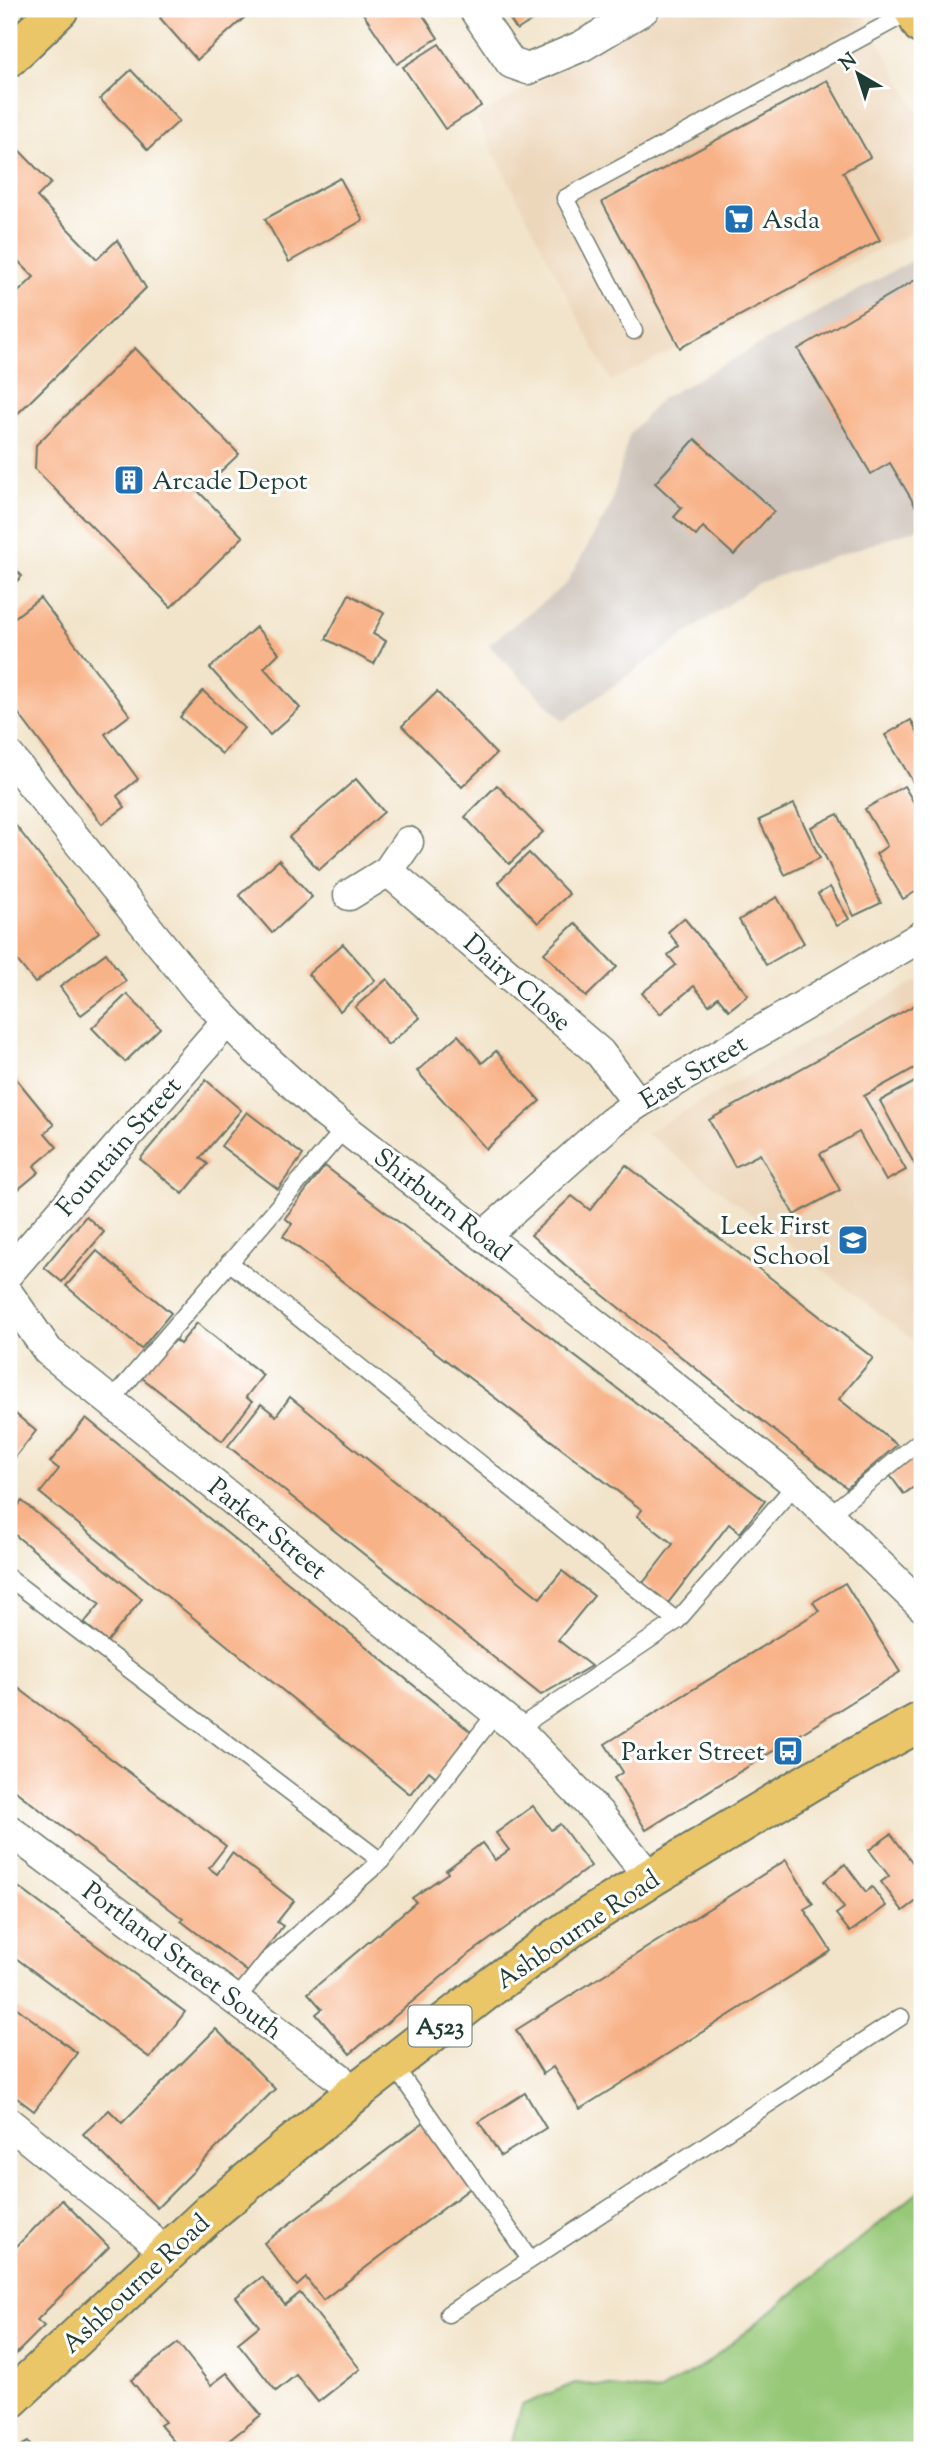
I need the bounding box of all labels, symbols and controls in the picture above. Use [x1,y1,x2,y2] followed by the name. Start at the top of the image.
[822,38,892,108] north arrow
[834,47,863,78] text: N
[722,202,756,236] supermarket icon: Asda
[762,203,820,240] place label: Asda
[112,463,146,497] building icon: Arcade Depot
[152,464,308,501] place label: Arcade Depot
[454,926,579,1041] street label: Dairy Close
[634,1026,755,1120] street label: East Street
[49,1070,191,1226] street label: Fountain Street
[365,1140,518,1272] street label: Shirburn Road
[720,1209,830,1276] place label: Leek First School
[836,1223,870,1257] school or university icon: Leek First School
[199,1470,334,1590] street label: Parker Street
[771,1734,805,1768] bus stop icon: Parker Street
[621,1735,765,1772] place label: Parker Street
[489,1862,668,2000] street label: Ashbourne Road
[74,1874,289,2050] street label: Portland Street South
[408,2006,472,2047] road number: A523
[54,2206,219,2363] street label: Ashbourne Road

